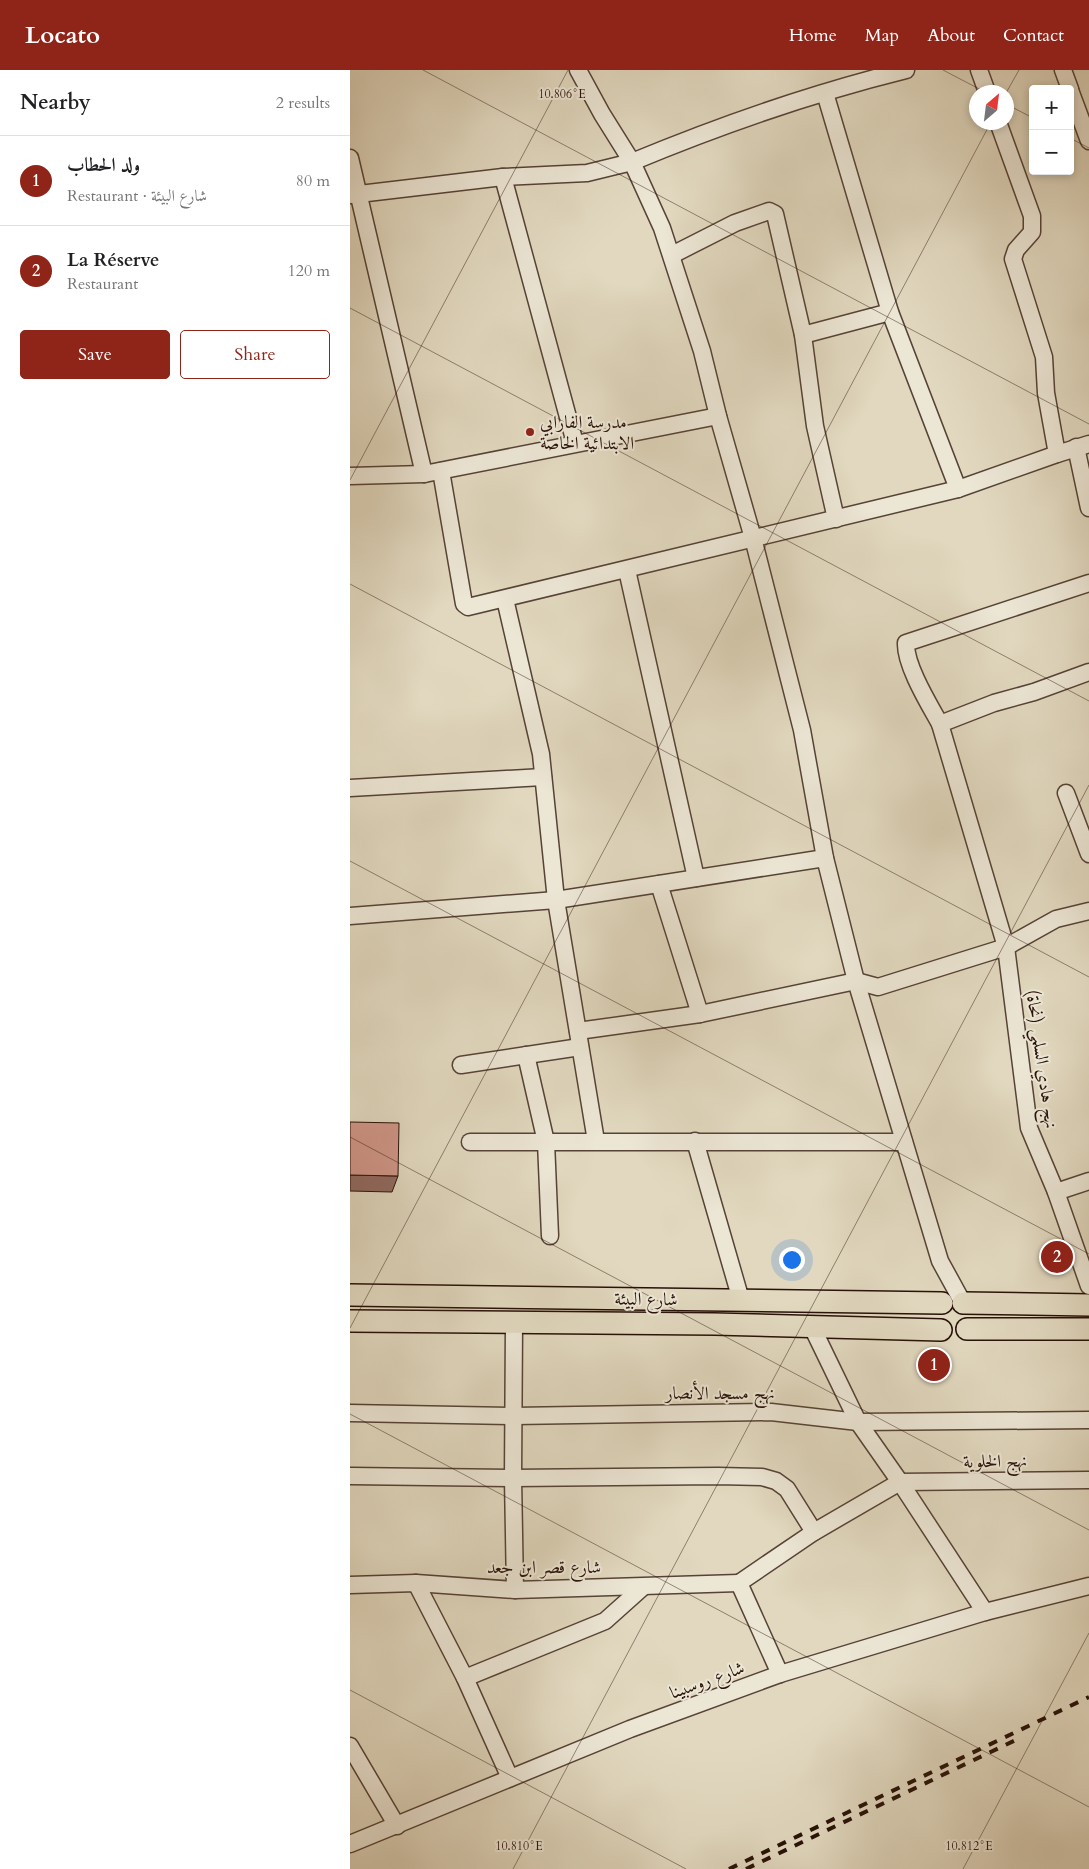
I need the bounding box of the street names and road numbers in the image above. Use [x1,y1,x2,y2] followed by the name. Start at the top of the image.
[1015,988,1064,1131] street label: نهج هادي السلمي (نحاة)
[614,1286,678,1315] street label: شارع البيئة
[663,1380,775,1409] street label: نهج مسجد الأنصار
[963,1448,1027,1478] street label: نهج الخلوية
[487,1555,601,1582] street label: شارع قصر ابن جعد
[666,1655,749,1707] street label: شارع روسبينا

